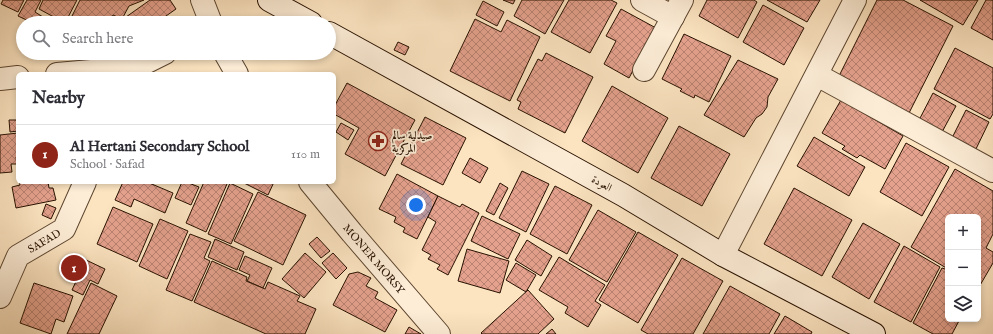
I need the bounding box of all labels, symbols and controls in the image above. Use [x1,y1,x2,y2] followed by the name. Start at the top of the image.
[16,16,336,60] search box
[30,27,52,49] icon: search
[62,29,133,48] text: Search here
[32,88,85,109] text: Nearby
[392,129,433,156] place label: صيدلية سالم المركزية
[367,130,389,152] pharmacy icon: صيدلية سالم المركزية
[70,137,249,156] text: Al Hertani Secondary School
[43,146,47,163] text: 1
[291,146,320,163] text: 110 m
[70,156,145,173] text: School · Safad
[589,173,614,195] street label: العودة
[406,195,426,215] your location
[945,214,981,322] map controls
[945,214,981,250] button: +
[339,222,408,298] street label: MONER MORSY
[25,226,64,257] street label: SAFAD
[945,250,981,286] button: −
[61,253,87,283] pin: 1
[945,286,981,322] button: layers

